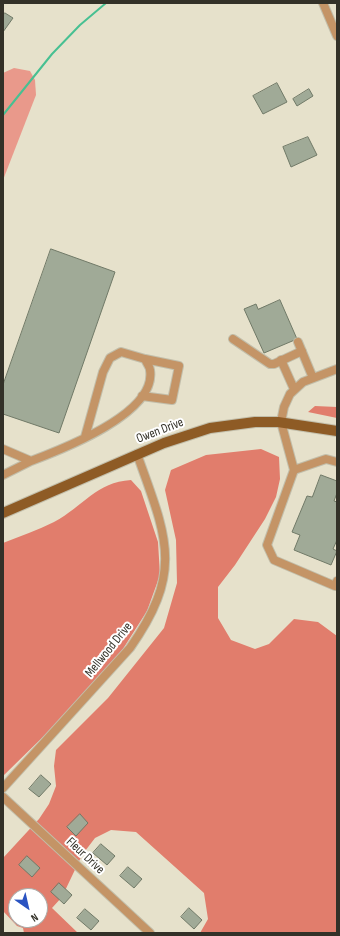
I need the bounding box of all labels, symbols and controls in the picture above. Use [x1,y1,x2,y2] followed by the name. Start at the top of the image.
[134,415,186,447] street label: Owen Drive
[82,619,136,681] street label: Mellwood Drive
[63,834,107,878] street label: Fleur Drive
[8,888,48,928] north arrow
[28,911,41,925] text: N

